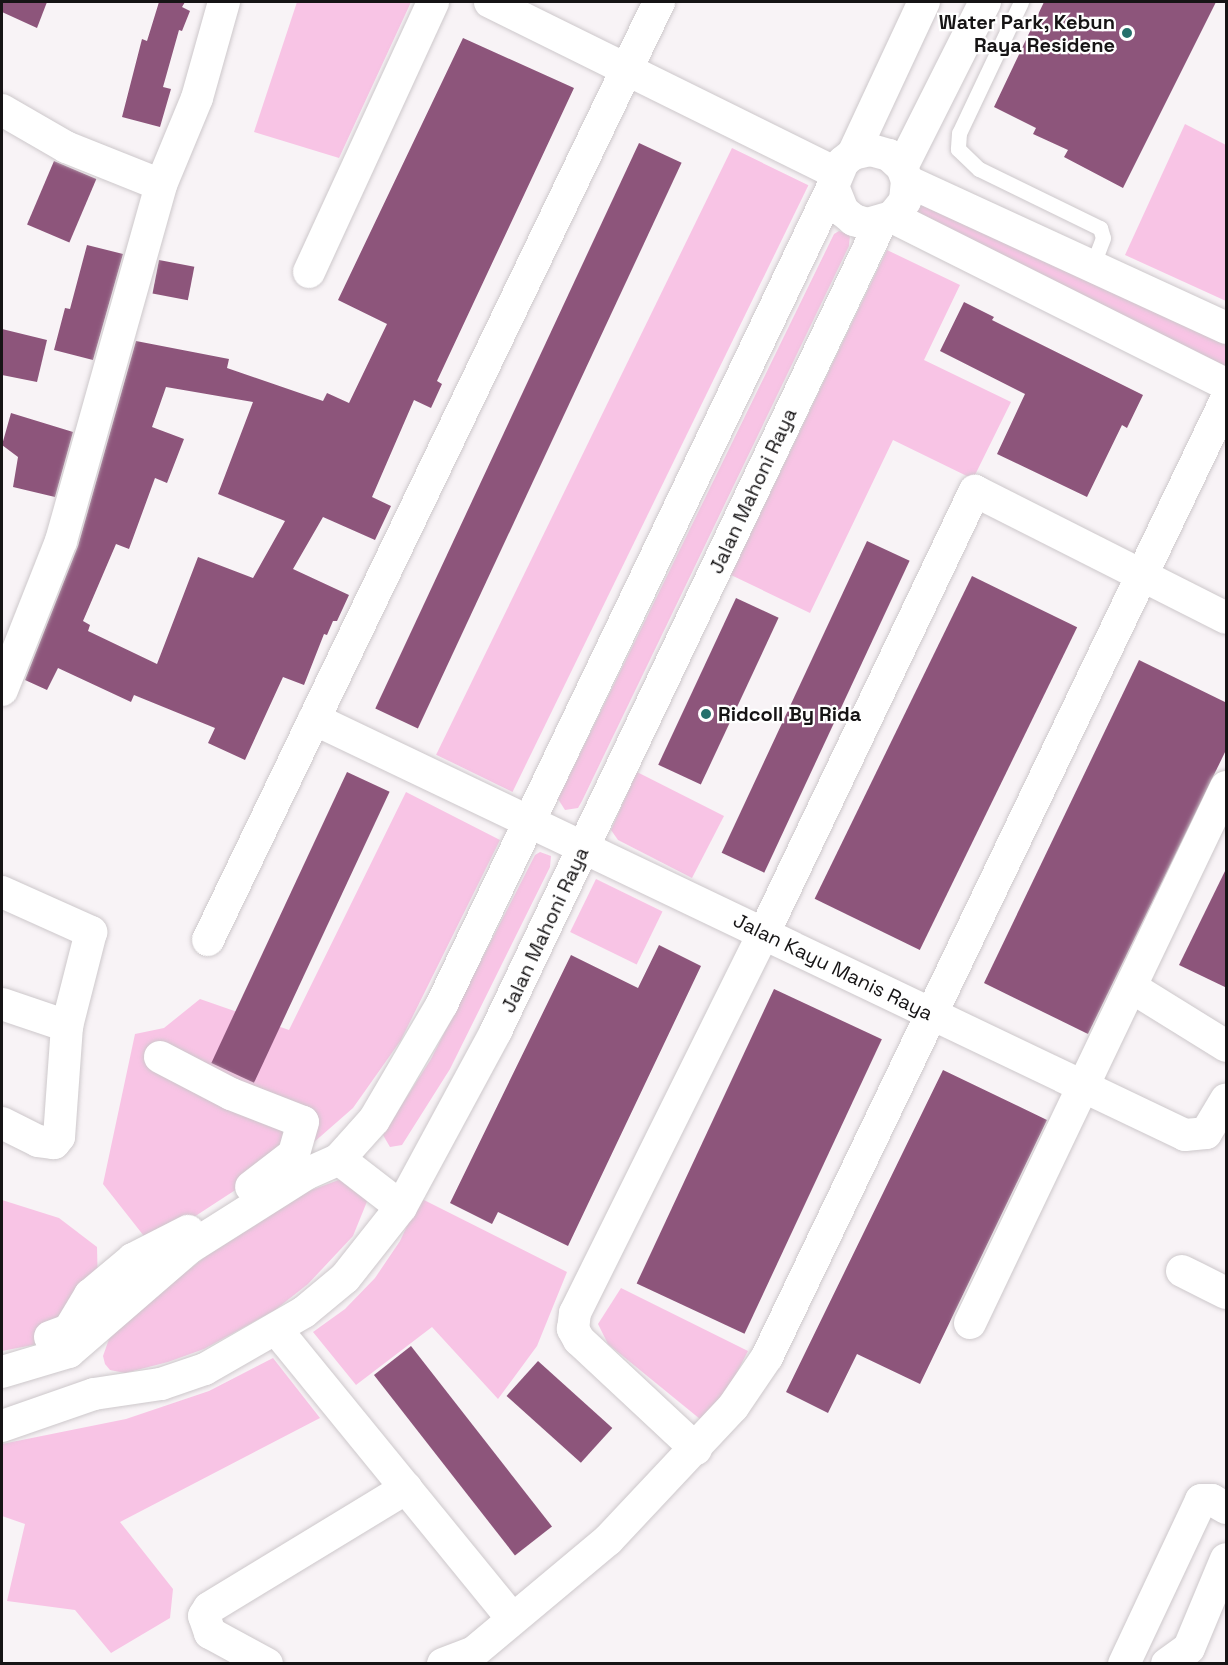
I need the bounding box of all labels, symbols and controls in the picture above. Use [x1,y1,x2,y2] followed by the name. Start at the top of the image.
[938,10,1115,57] place label: Water Park, Kebun Raya Residene
[1120,26,1134,40] marker: Water Park, Kebun Raya Residene
[704,404,802,578] street label: Jalan Mahoni Raya
[718,702,861,726] place label: Ridcoll By Rida
[699,707,713,721] marker: Ridcoll By Rida
[496,843,594,1017] street label: Jalan Mahoni Raya
[729,908,937,1026] street label: Jalan Kayu Manis Raya

